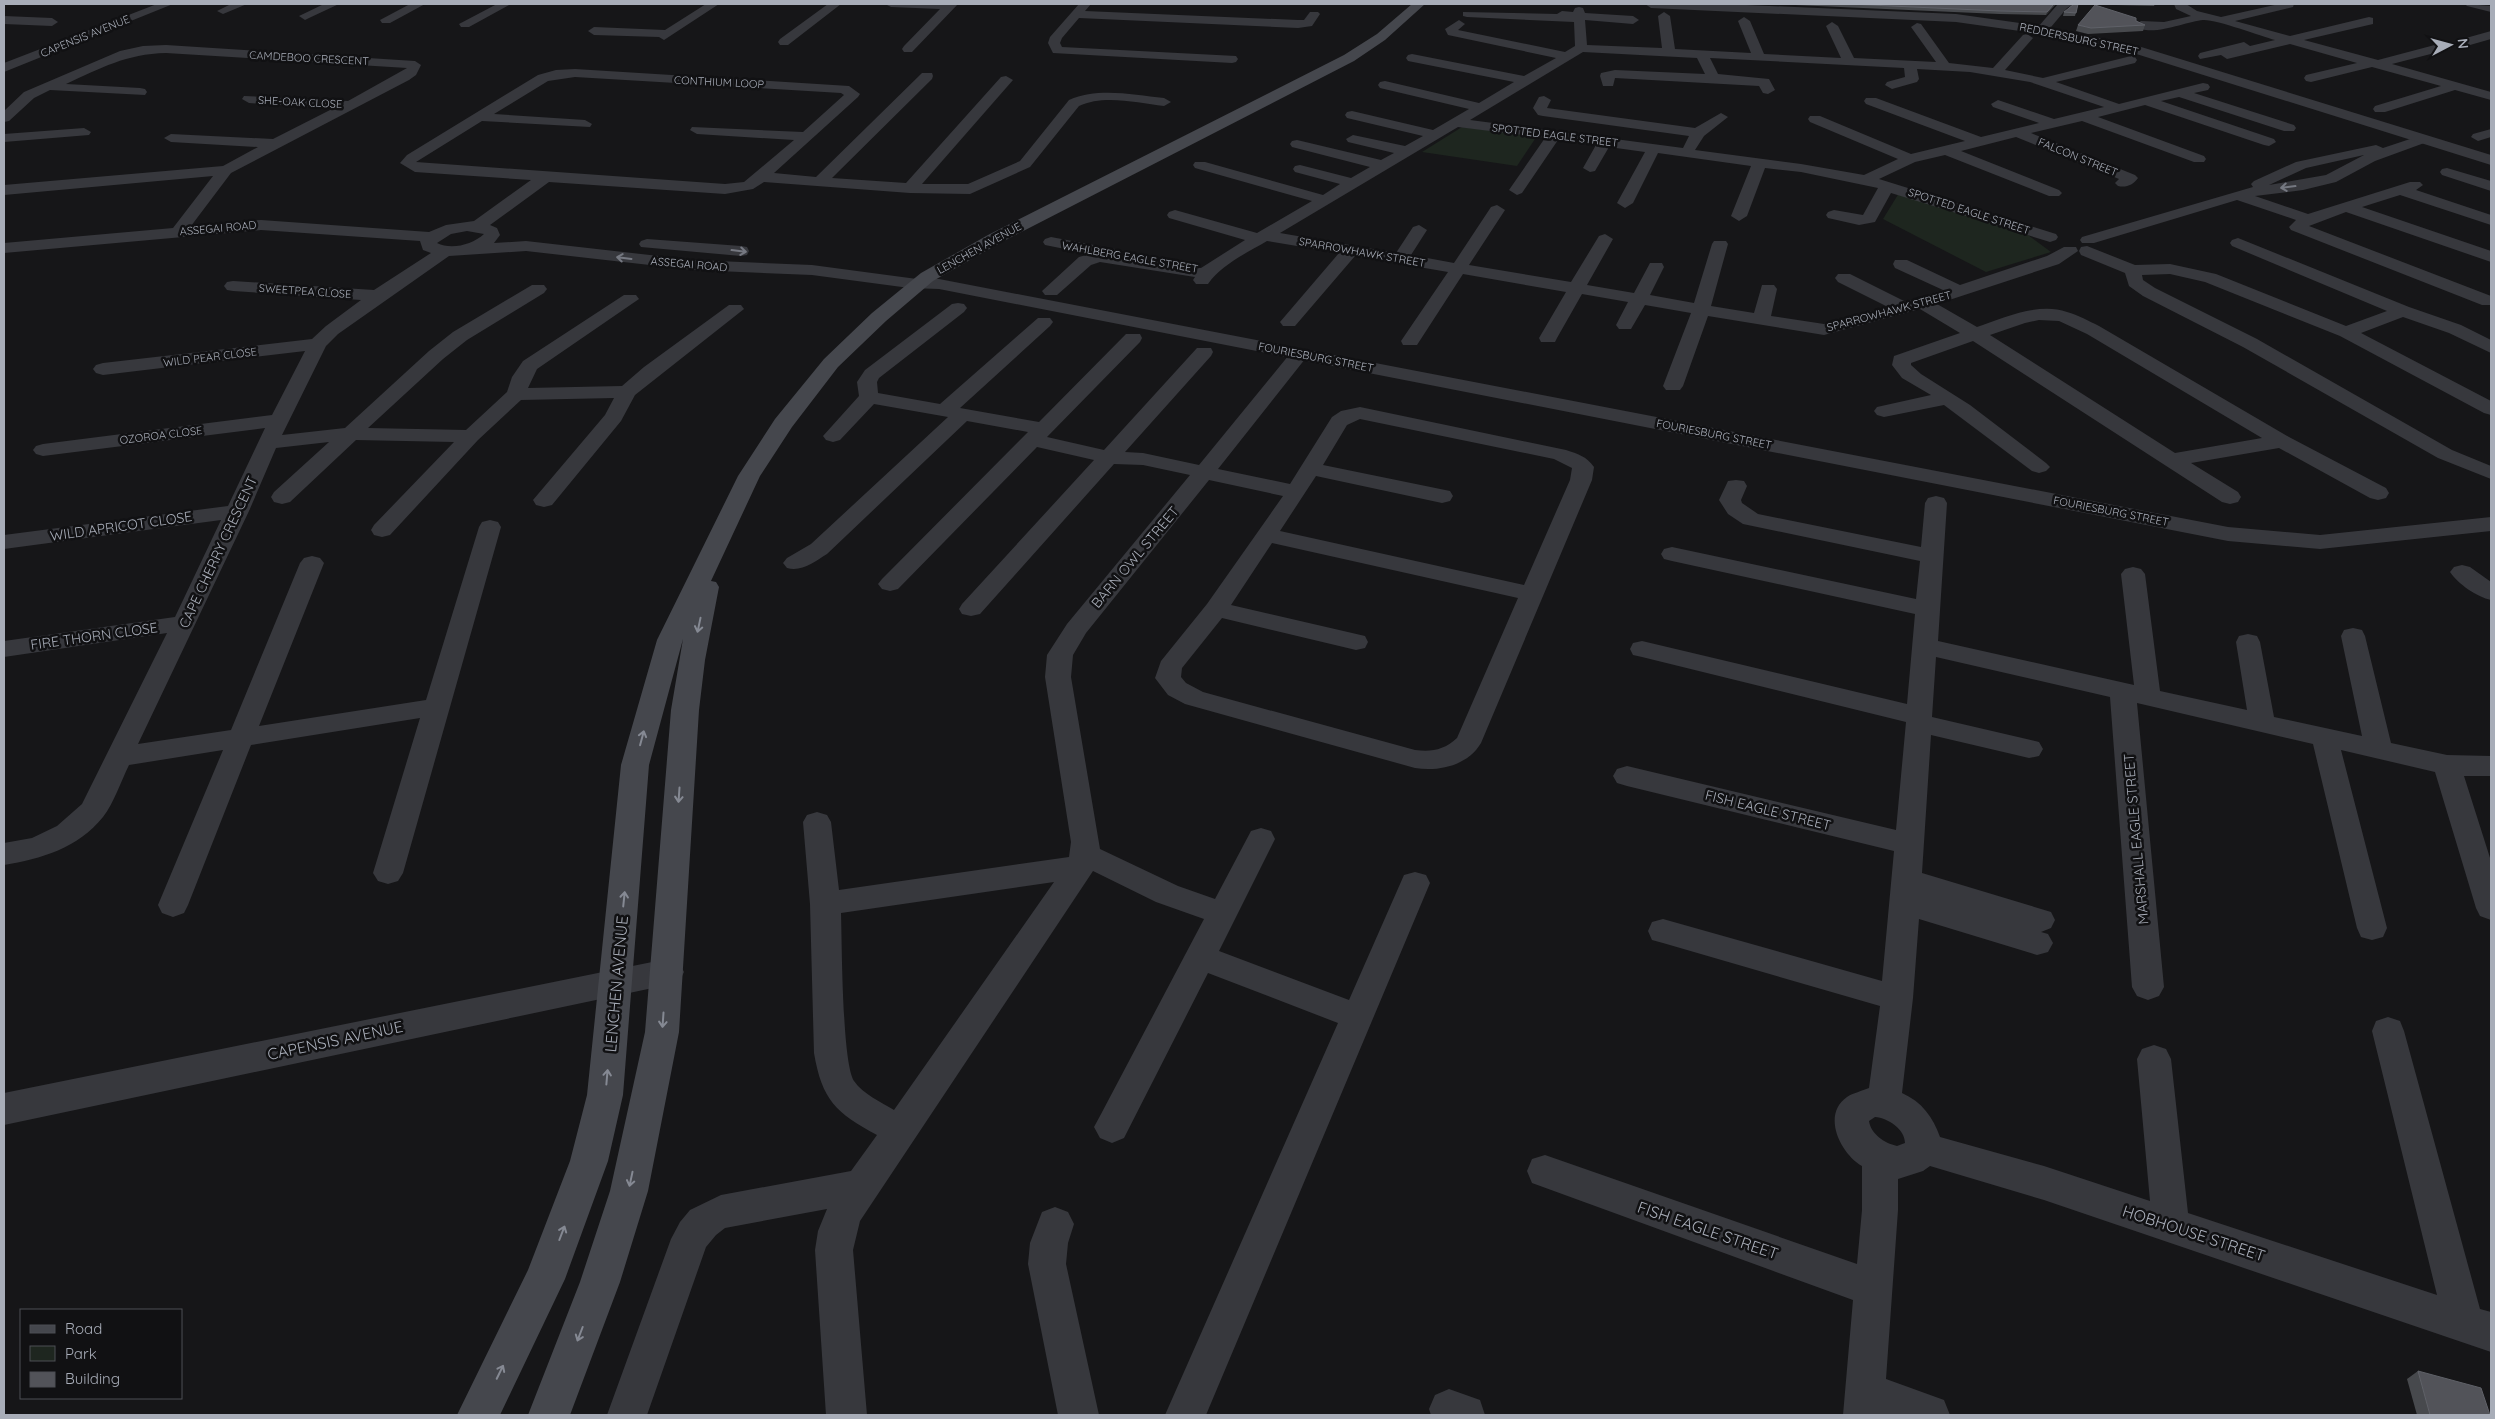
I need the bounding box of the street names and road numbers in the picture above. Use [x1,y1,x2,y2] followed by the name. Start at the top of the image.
[38,12,132,60] street label: CAPENSIS AVENUE
[2018,20,2140,59] street label: REDDERSBURG STREET
[249,48,369,68] street label: CAMDEBOO CRESCENT
[674,73,765,91] street label: CONTHIUM LOOP
[258,93,342,111] street label: SHE-OAK CLOSE
[1491,120,1619,150] street label: SPOTTED EAGLE STREET
[2036,135,2120,179] street label: FALCON STREET
[1906,185,2032,237] street label: SPOTTED EAGLE STREET
[179,218,257,238] street label: ASSEGAI ROAD
[934,219,1024,277] street label: LENCHEN AVENUE
[1298,234,1427,270] street label: SPARROWHAWK STREET
[1061,238,1200,276] street label: WAHLBERG EAGLE STREET
[650,254,728,274] street label: ASSEGAI ROAD
[258,281,352,301] street label: SWEETPEA CLOSE
[1825,288,1953,334] street label: SPARROWHAWK STREET
[1257,339,1375,375] street label: FOURIESBURG STREET
[162,344,258,370] street label: WILD PEAR CLOSE
[1655,416,1773,452] street label: FOURIESBURG STREET
[119,423,203,447] street label: OZOROA CLOSE
[175,473,261,631] street label: CAPE CHERRY CRESCENT
[2052,493,2170,529] street label: FOURIESBURG STREET
[1087,503,1183,611] street label: BARN OWL STREET
[49,507,193,545] street label: WILD APRICOT CLOSE
[29,618,159,654] street label: FIRE THORN CLOSE
[2120,753,2152,925] street label: MARSHALL EAGLE STREET
[1703,786,1833,834] street label: FISH EAGLE STREET
[600,915,632,1053] street label: LENCHEN AVENUE
[265,1016,405,1064] street label: CAPENSIS AVENUE
[1635,1197,1781,1264] street label: FISH EAGLE STREET
[2120,1200,2268,1266] street label: HOBHOUSE STREET

